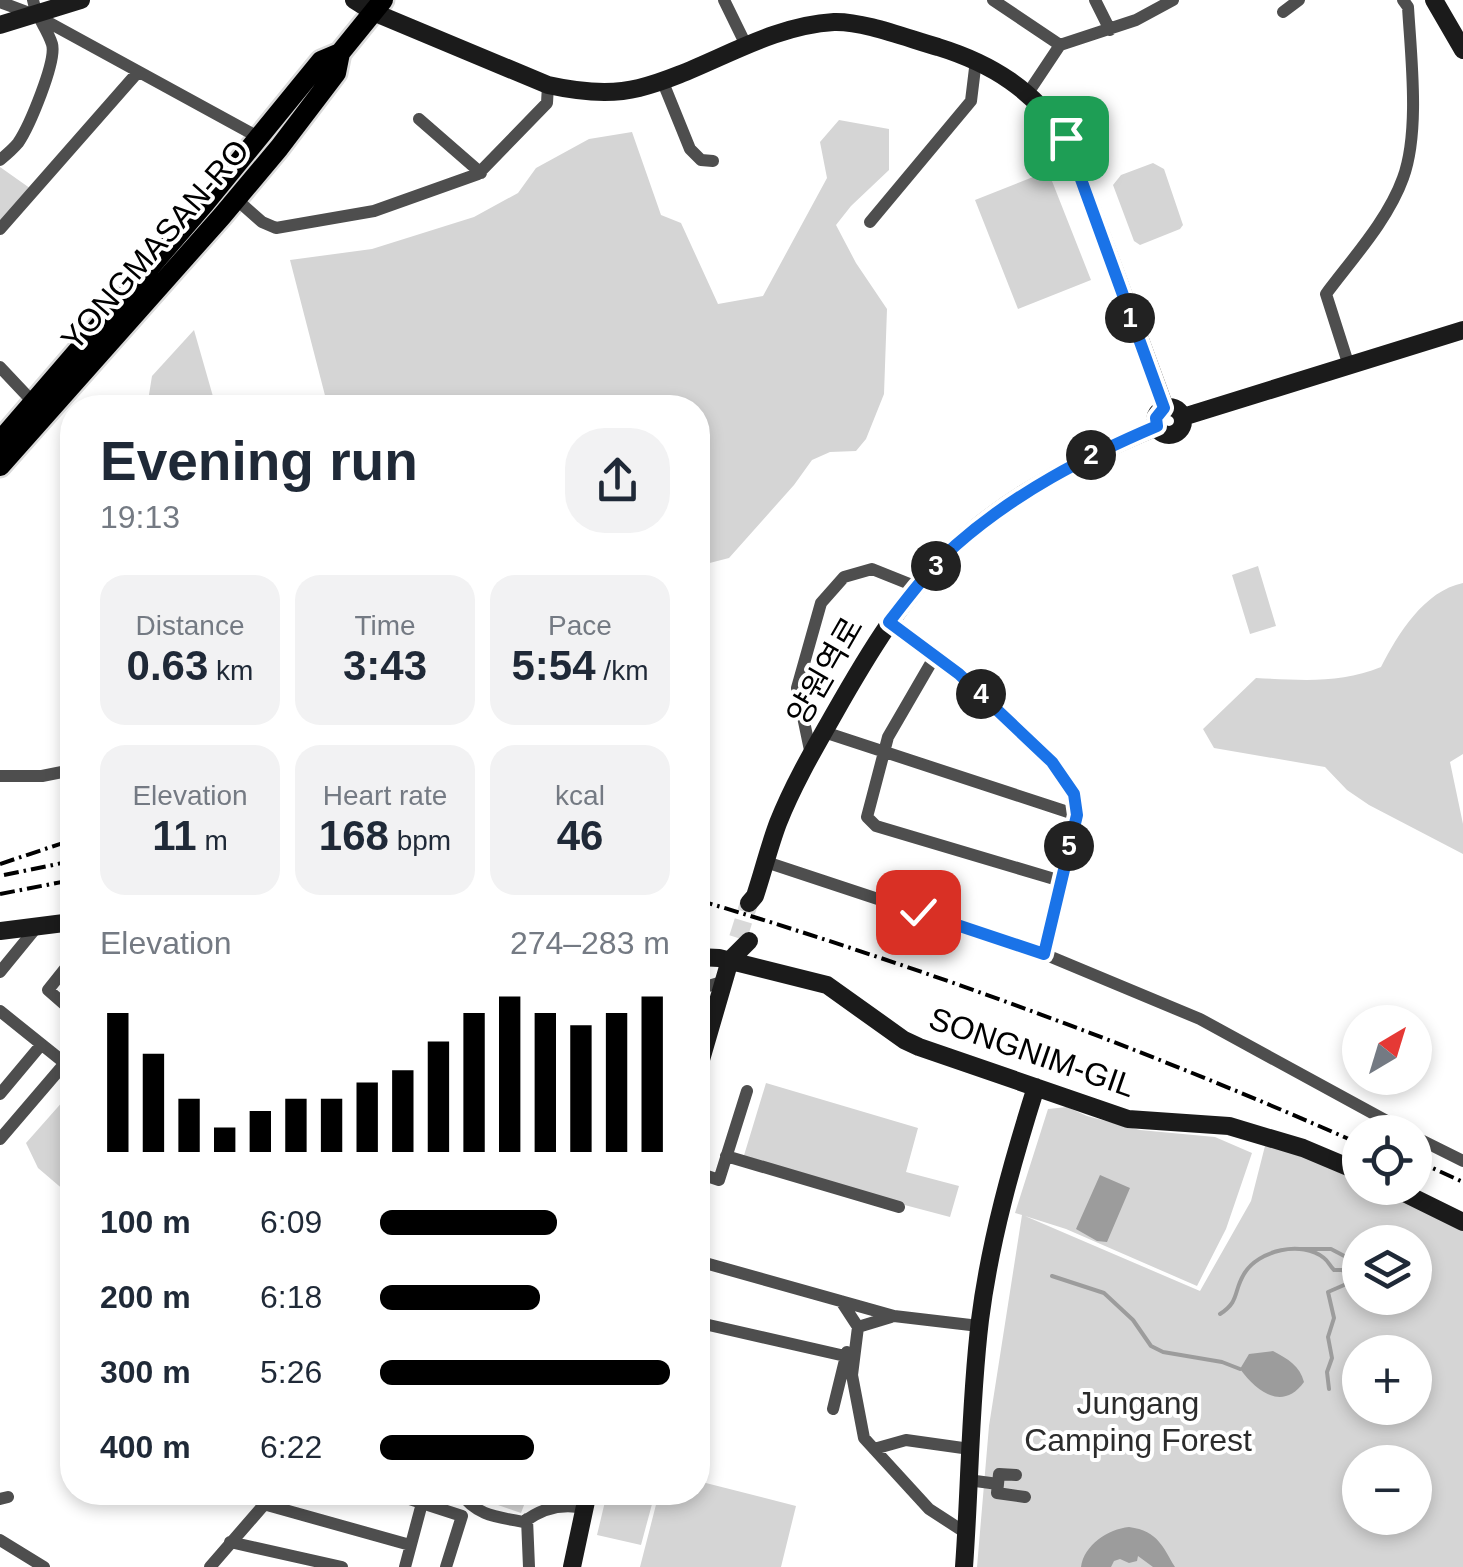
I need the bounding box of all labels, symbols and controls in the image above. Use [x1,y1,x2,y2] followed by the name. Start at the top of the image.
[1024,96,1109,181] pin
[1039,111,1094,166] icon: arrive
[54,133,256,357] street label: YONGMASAN-RO
[1105,293,1155,343] pin: 1
[1122,302,1138,333] text: 1
[565,428,670,533] button: share
[100,430,418,492] text: Evening run
[1066,430,1116,480] pin: 2
[1083,439,1099,470] text: 2
[100,499,180,535] text: 19:13
[911,541,961,591] pin: 3
[928,550,944,581] text: 3
[136,610,244,641] text: Distance
[354,610,416,641] text: Time
[548,610,612,641] text: Pace
[780,611,870,731] street label: 양원역로
[127,642,208,689] text: 0.63
[343,642,427,689] text: 3:43
[512,642,596,689] text: 5:54
[208,655,253,686] text: km
[596,655,648,686] text: /km
[956,669,1006,719] pin: 4
[973,678,989,709] text: 4
[132,780,248,811] text: Elevation
[323,780,447,811] text: Heart rate
[555,780,605,811] text: kcal
[152,812,197,859] text: 11
[319,812,389,859] text: 168
[557,812,603,859] text: 46
[1044,821,1094,871] pin: 5
[197,825,228,856] text: m
[389,825,451,856] text: bpm
[1061,830,1077,861] text: 5
[876,870,961,955] pin
[891,885,946,940] icon: check
[100,925,232,961] text: Elevation
[510,925,670,961] text: 274–283 m
[924,1000,1140,1104] street label: SONGNIM-GIL
[1342,1005,1432,1095] north arrow
[1342,1005,1432,1535] map controls
[1342,1115,1432,1205] button: locate
[100,1204,191,1240] text: 100 m
[260,1204,322,1240] text: 6:09
[1342,1225,1432,1315] button: layers
[100,1279,191,1315] text: 200 m
[260,1279,322,1315] text: 6:18
[1342,1335,1432,1425] button: +
[100,1354,191,1390] text: 300 m
[260,1354,322,1390] text: 5:26
[1024,1385,1252,1458] park label: Jungang Camping Forest
[100,1429,191,1465] text: 400 m
[260,1429,322,1465] text: 6:22
[1342,1445,1432,1535] button: −

